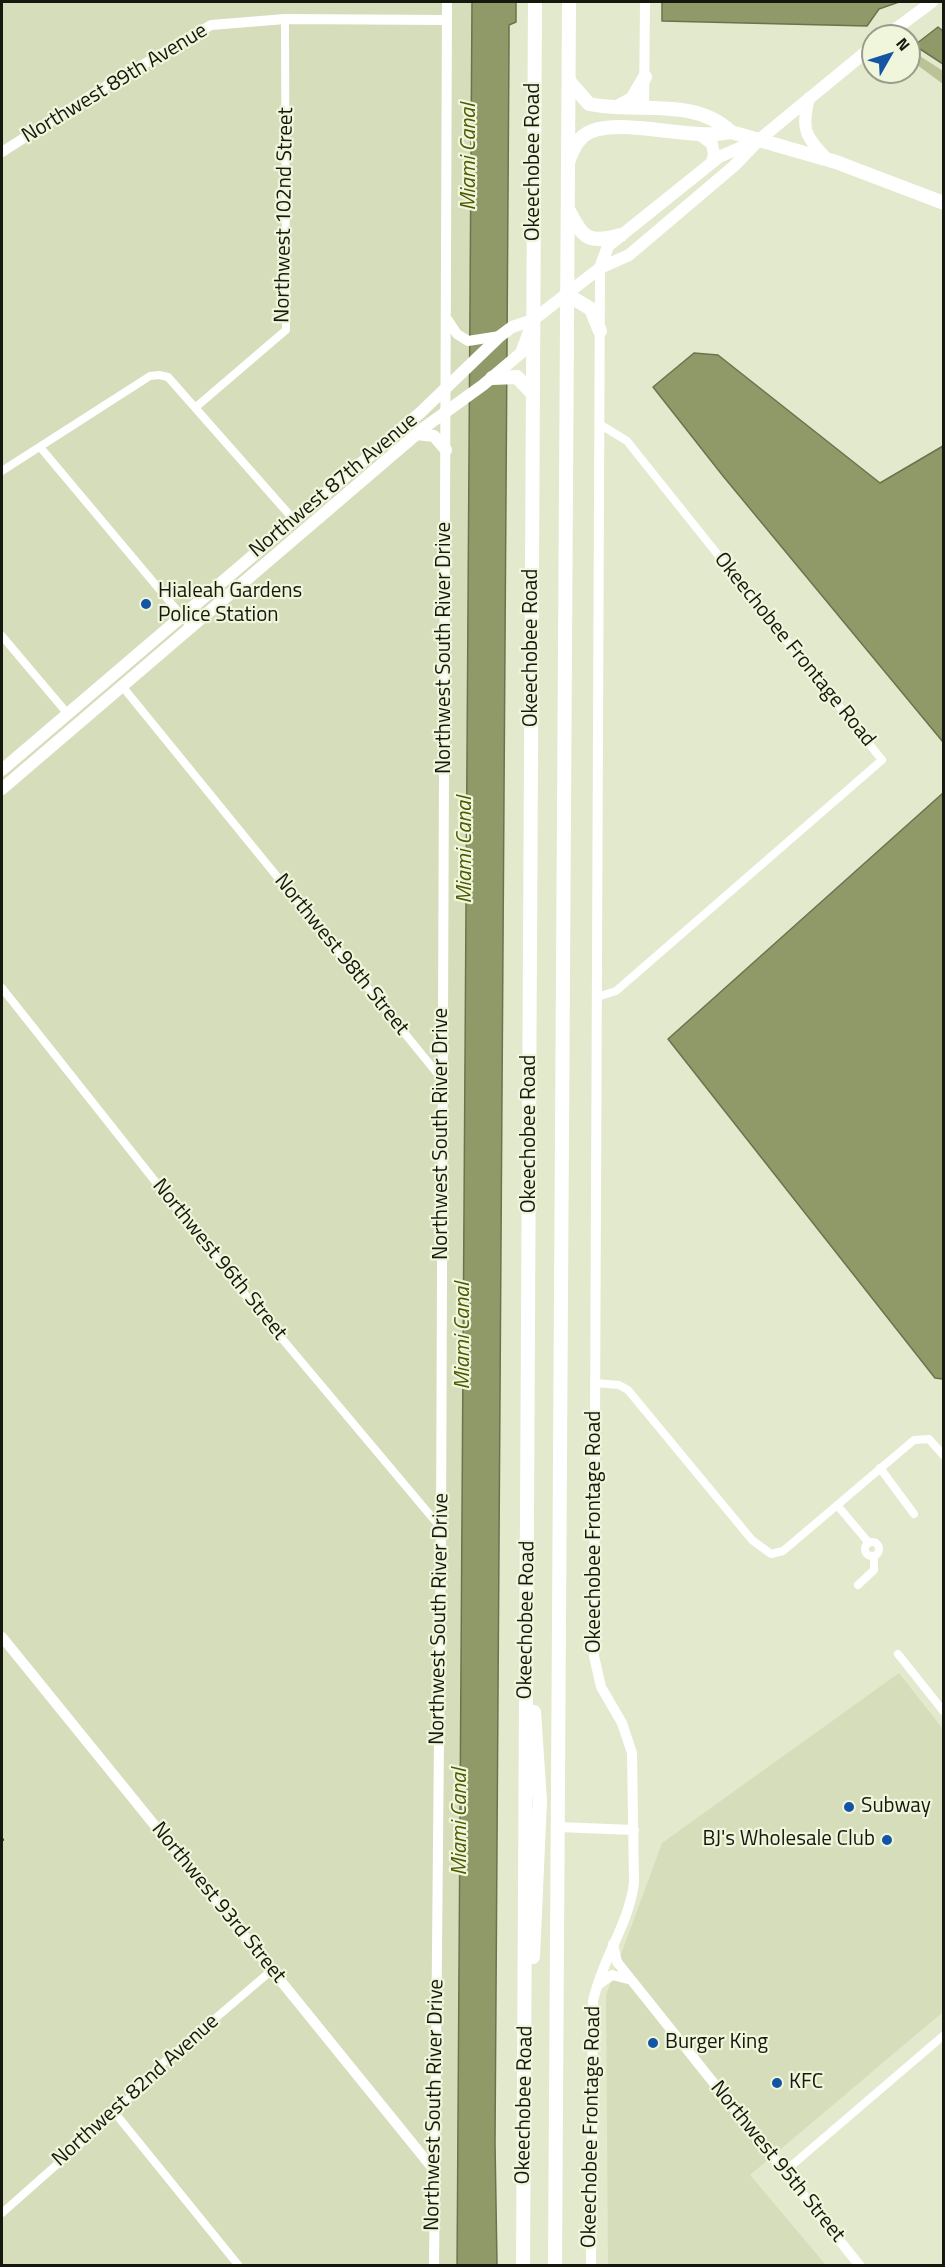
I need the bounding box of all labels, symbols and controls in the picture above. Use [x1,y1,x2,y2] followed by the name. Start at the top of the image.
[18,19,212,149] street label: Northwest 89th Avenue
[861,24,921,84] north arrow
[891,32,916,56] text: N
[521,83,547,241] street label: Okeechobee Road
[457,103,483,211] water label: Miami Canal
[271,107,299,323] street label: Northwest 102nd Street
[245,408,423,564] street label: Northwest 87th Avenue
[432,522,458,774] street label: Northwest South River Drive
[708,548,880,752] street label: Okeechobee Frontage Road
[519,569,545,727] street label: Okeechobee Road
[158,579,302,629] place label: Hialeah Gardens Police Station
[139,597,153,611] marker: Hialeah Gardens Police Station
[453,796,479,904] water label: Miami Canal
[268,869,414,1041] street label: Northwest 98th Street
[429,1008,455,1260] street label: Northwest South River Drive
[517,1055,543,1213] street label: Okeechobee Road
[146,1174,292,1346] street label: Northwest 96th Street
[451,1282,477,1390] water label: Miami Canal
[582,1411,608,1653] street label: Okeechobee Frontage Road
[425,1493,455,1745] street label: Northwest South River Drive
[513,1540,541,1700] street label: Okeechobee Road
[448,1768,474,1876] water label: Miami Canal
[861,1794,931,1820] place label: Subway
[842,1800,856,1814] marker: Subway
[145,1818,291,1988] street label: Northwest 93rd Street
[702,1827,875,1853] place label: BJ's Wholesale Club
[880,1833,894,1847] marker: BJ's Wholesale Club
[420,1979,450,2231] street label: Northwest South River Drive
[577,2006,607,2248] street label: Okeechobee Frontage Road
[48,2010,224,2172] street label: Northwest 82nd Avenue
[511,2025,539,2185] street label: Okeechobee Road
[665,2030,768,2056] place label: Burger King
[646,2036,660,2050] marker: Burger King
[789,2070,823,2096] place label: KFC
[704,2076,850,2248] street label: Northwest 95th Street
[770,2076,784,2090] marker: KFC

